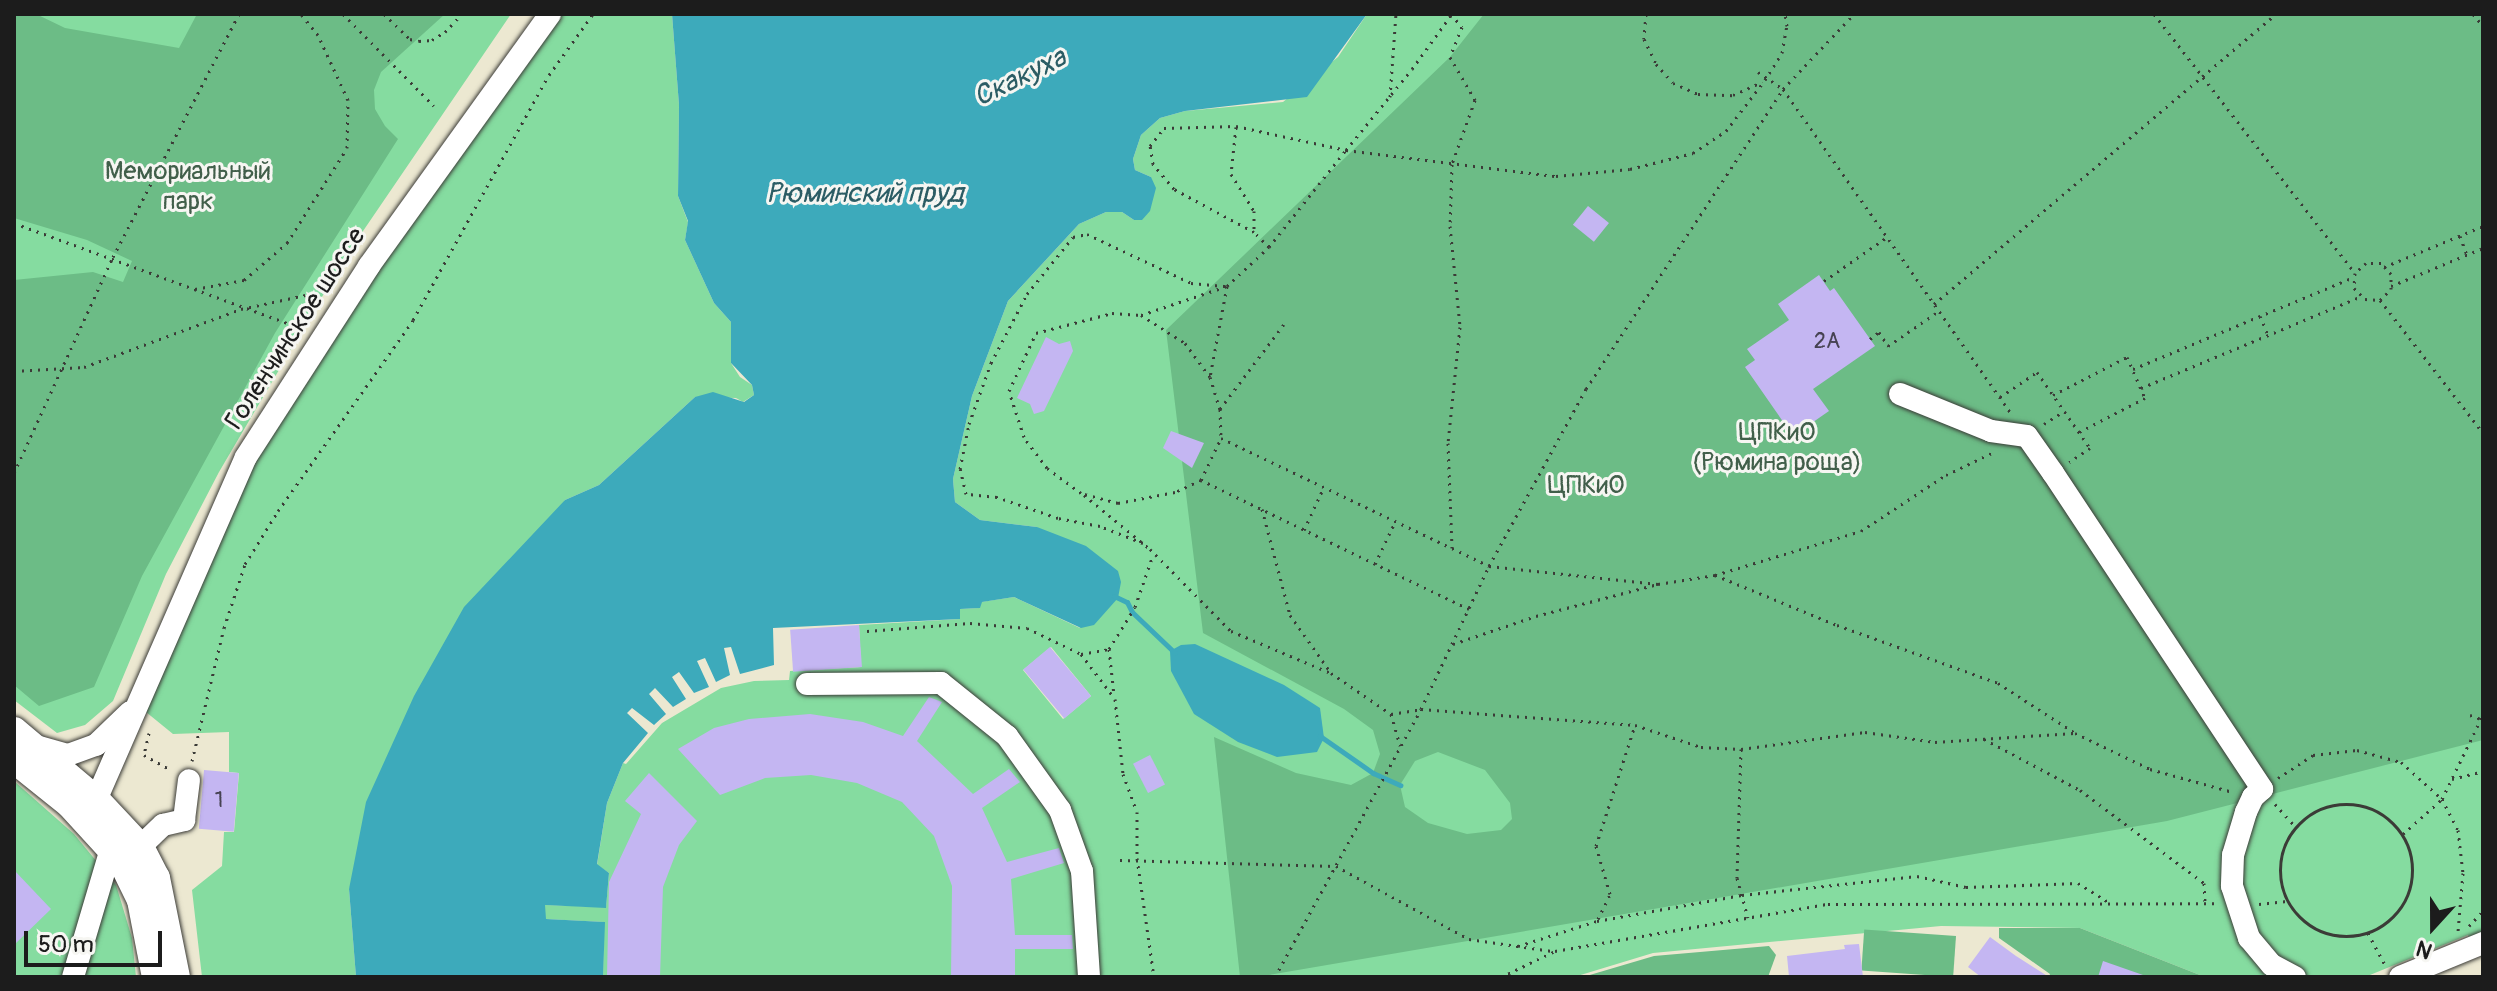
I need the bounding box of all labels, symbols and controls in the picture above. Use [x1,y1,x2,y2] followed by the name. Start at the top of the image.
[969,41,1071,115] water label: Скакуха
[105,156,271,218] park label: Мемориальный парк
[766,177,964,211] water label: Рюминский пруд
[219,222,373,436] street label: Голенчинское шоссе
[1814,329,1840,355] house number: 2А
[1692,417,1862,478] park label: ЦПКиО (Рюмина роща)
[1547,470,1625,502] park label: ЦПКиО
[215,788,223,814] house number: 1
[2393,887,2473,967] north arrow
[28,915,166,965] scale bar
[38,930,94,959] text: 50 m
[2412,934,2436,965] text: N

